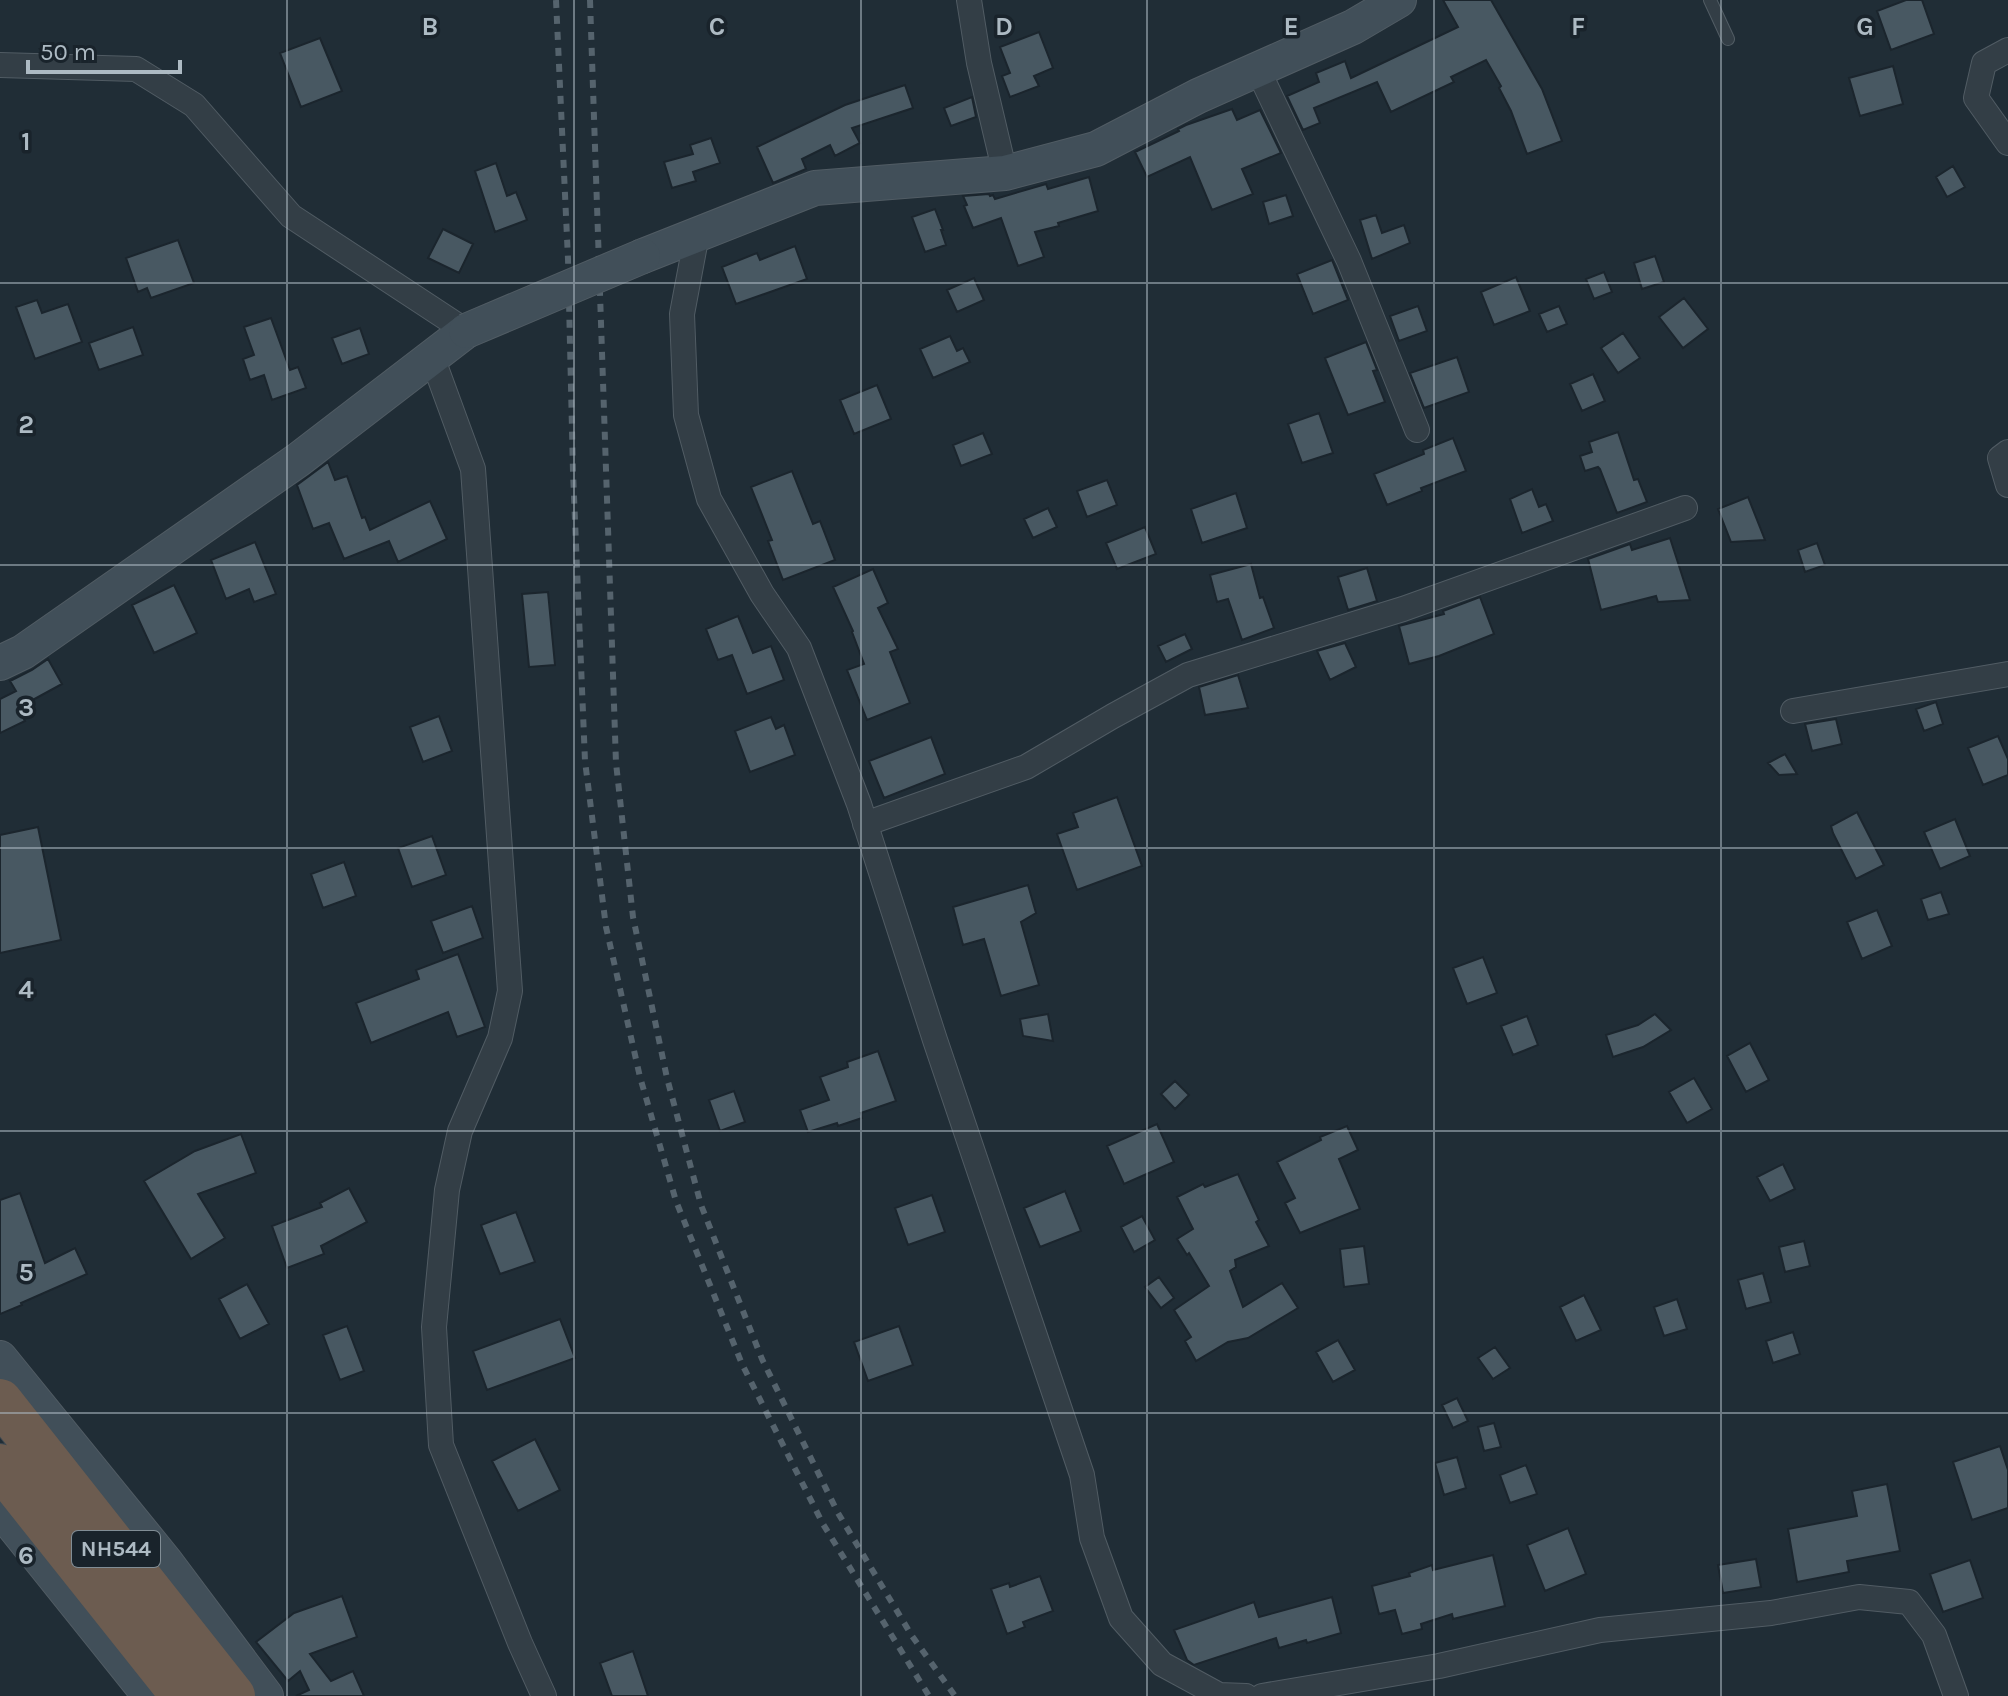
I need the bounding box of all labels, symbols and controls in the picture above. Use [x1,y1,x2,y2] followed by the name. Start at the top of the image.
[422,11,438,42] text: B
[709,11,725,42] text: C
[995,11,1013,42] text: D
[1283,11,1299,42] text: E
[1571,11,1585,42] text: F
[1856,11,1874,42] text: G
[28,24,180,74] scale bar
[40,38,96,66] text: 50 m
[21,126,31,157] text: 1
[18,409,34,440] text: 2
[18,692,34,723] text: 3
[18,974,34,1005] text: 4
[18,1257,34,1288] text: 5
[72,1531,160,1567] road number: NH544
[18,1540,34,1571] text: 6

